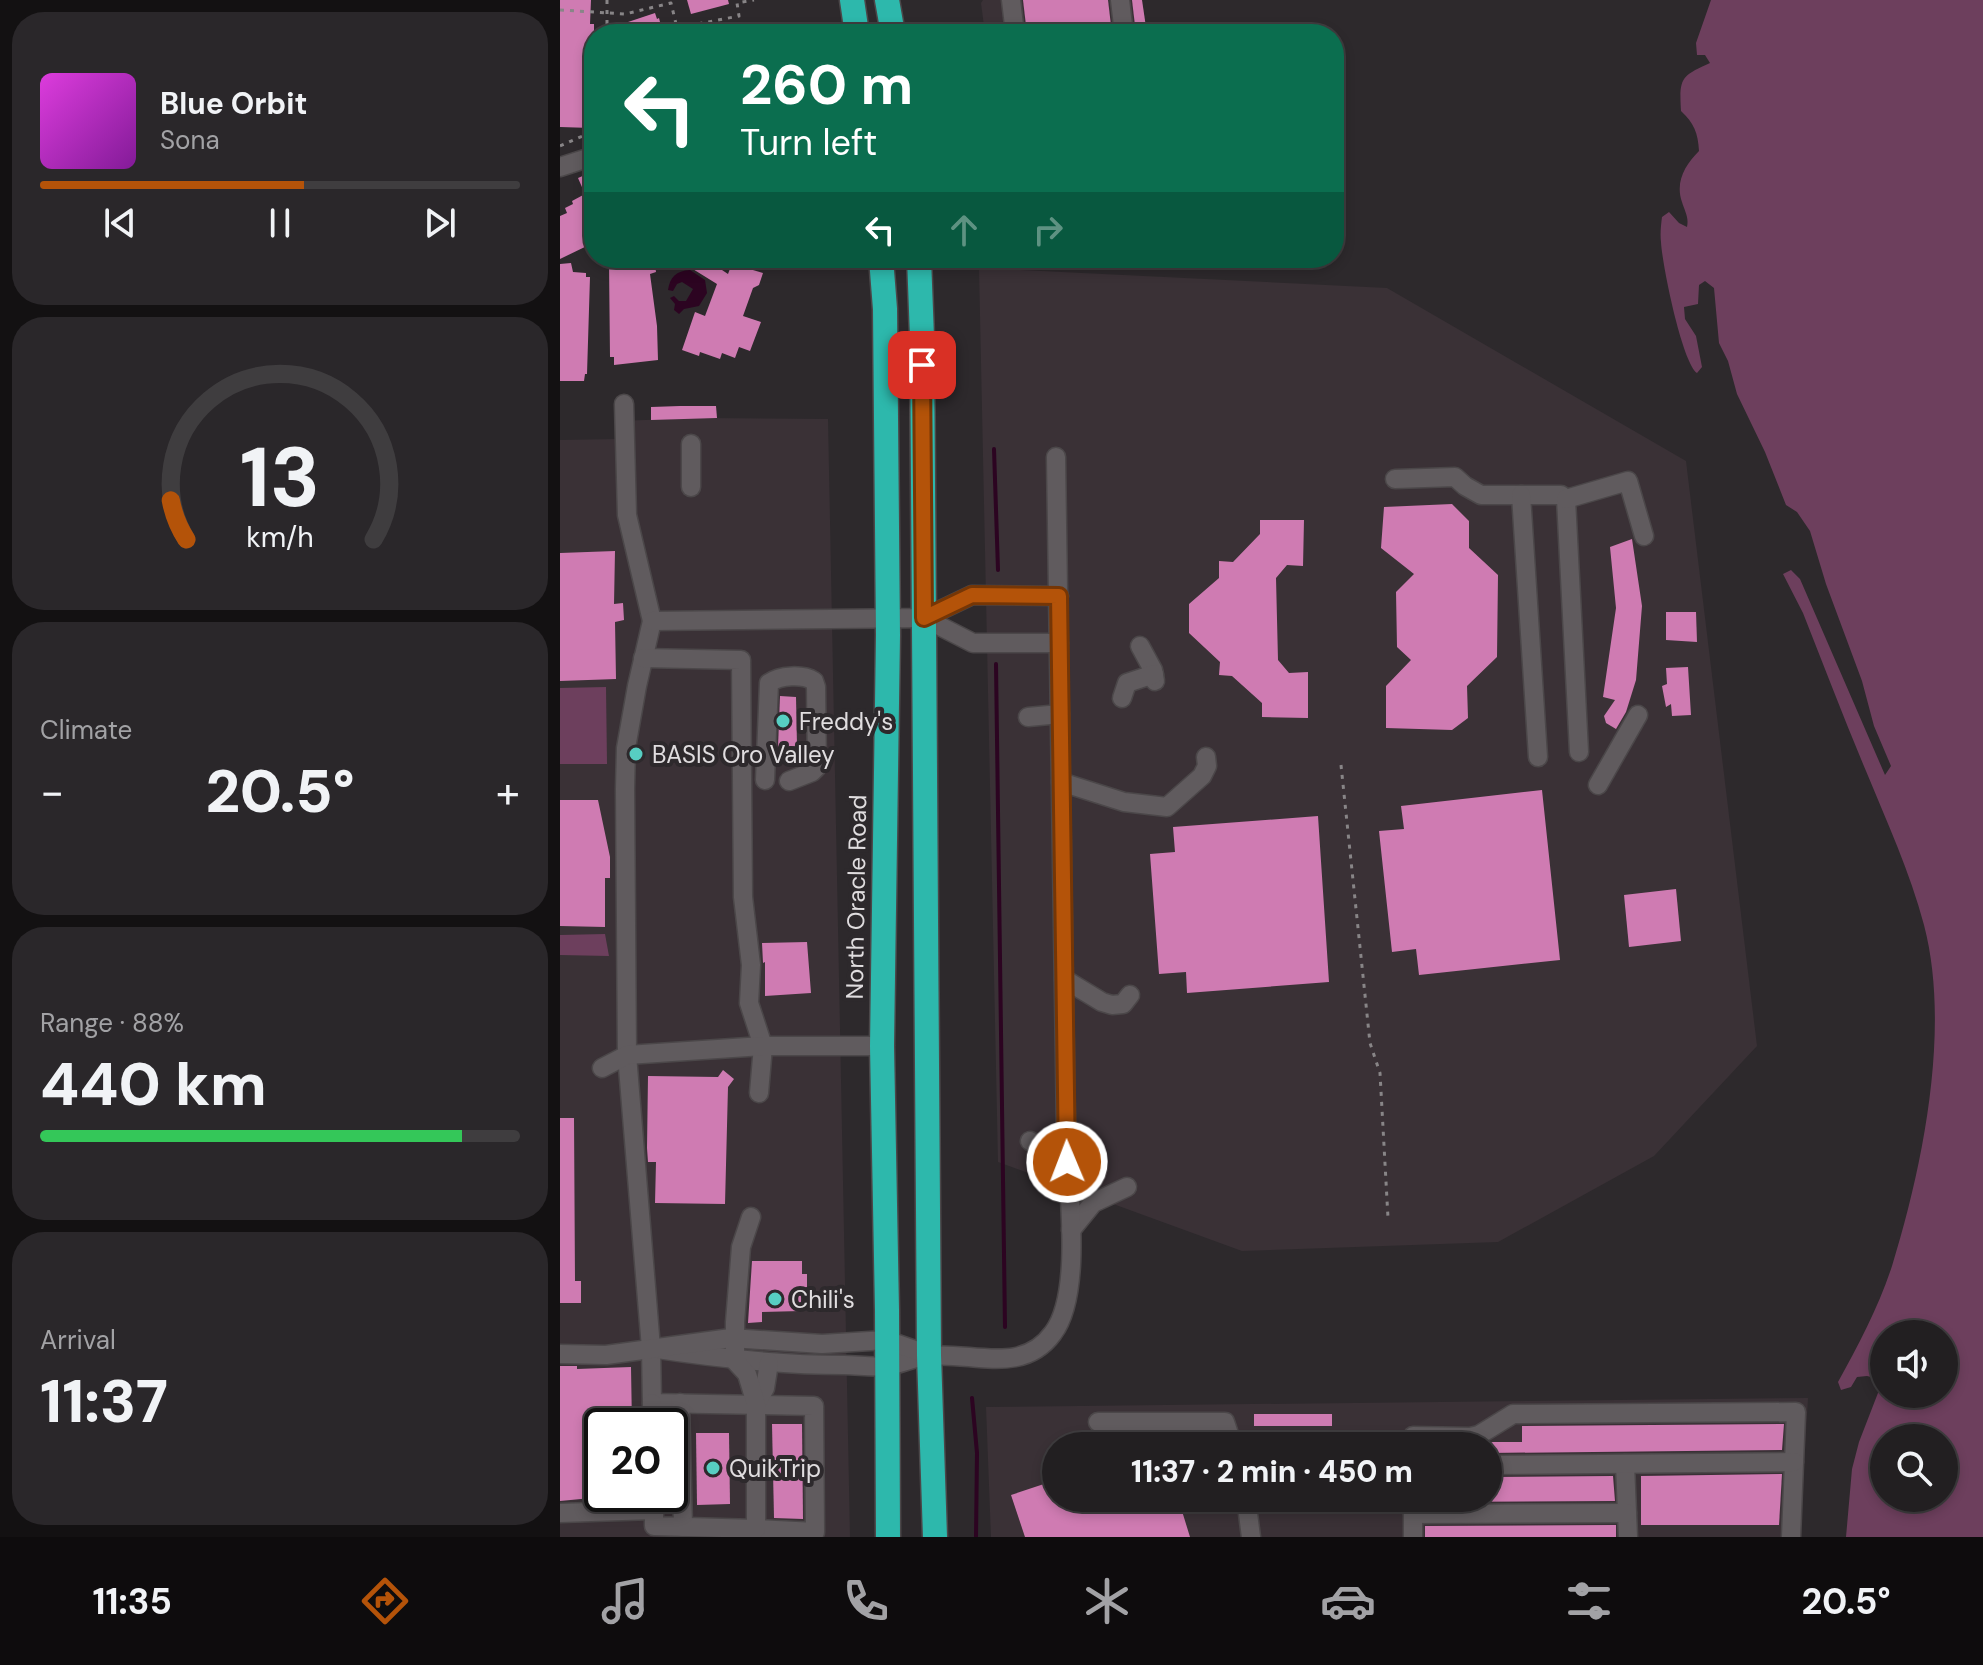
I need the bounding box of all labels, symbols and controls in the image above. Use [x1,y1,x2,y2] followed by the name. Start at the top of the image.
[740,48,913,121] text: 260 m
[608,56,712,160] icon: left
[160,84,307,123] text: Blue Orbit
[740,119,877,166] text: Turn left
[160,123,220,157] text: Sona
[98,201,142,245] icon: previous
[258,201,302,245] icon: pause
[418,201,462,245] icon: next
[858,208,902,252] icon: left
[942,208,986,252] icon: ahead
[1026,208,1070,252] icon: right
[888,331,956,399] pin
[900,343,944,387] icon: arrive
[240,422,320,531] text: 13
[246,519,314,556] text: km/h
[799,706,893,737] place label: Freddy's
[774,712,792,730] marker: Freddy's
[40,713,132,747] text: Climate
[652,739,835,770] place label: BASIS Oro Valley
[627,745,645,763] marker: BASIS Oro Valley
[205,752,355,831] text: 20.5°
[40,763,64,821] text: −
[496,763,520,821] text: +
[839,794,873,1000] street label: North Oracle Road
[40,1006,184,1040] text: Range · 88%
[40,1045,267,1124] text: 440 km
[1025,1120,1109,1204] position arrow
[791,1284,855,1315] place label: Chili's
[766,1290,784,1308] marker: Chili's
[1870,1320,1958,1512] map controls
[1870,1320,1958,1408] button: sound
[40,1323,116,1357] text: Arrival
[40,1362,168,1441] text: 11:37
[584,1408,688,1512] speed limit sign: 20
[1870,1424,1958,1512] button: search
[1131,1452,1413,1491] text: 11:37 · 2 min · 450 m
[729,1453,821,1484] place label: QuikTrip
[704,1459,722,1477] marker: QuikTrip
[357,1573,413,1629] icon: directions
[597,1573,653,1629] icon: music
[838,1573,894,1629] icon: phone
[1079,1573,1135,1629] icon: climate
[1320,1573,1376,1629] icon: car
[1561,1573,1617,1629] icon: filters
[92,1578,172,1625] text: 11:35
[1801,1578,1890,1625] text: 20.5°

